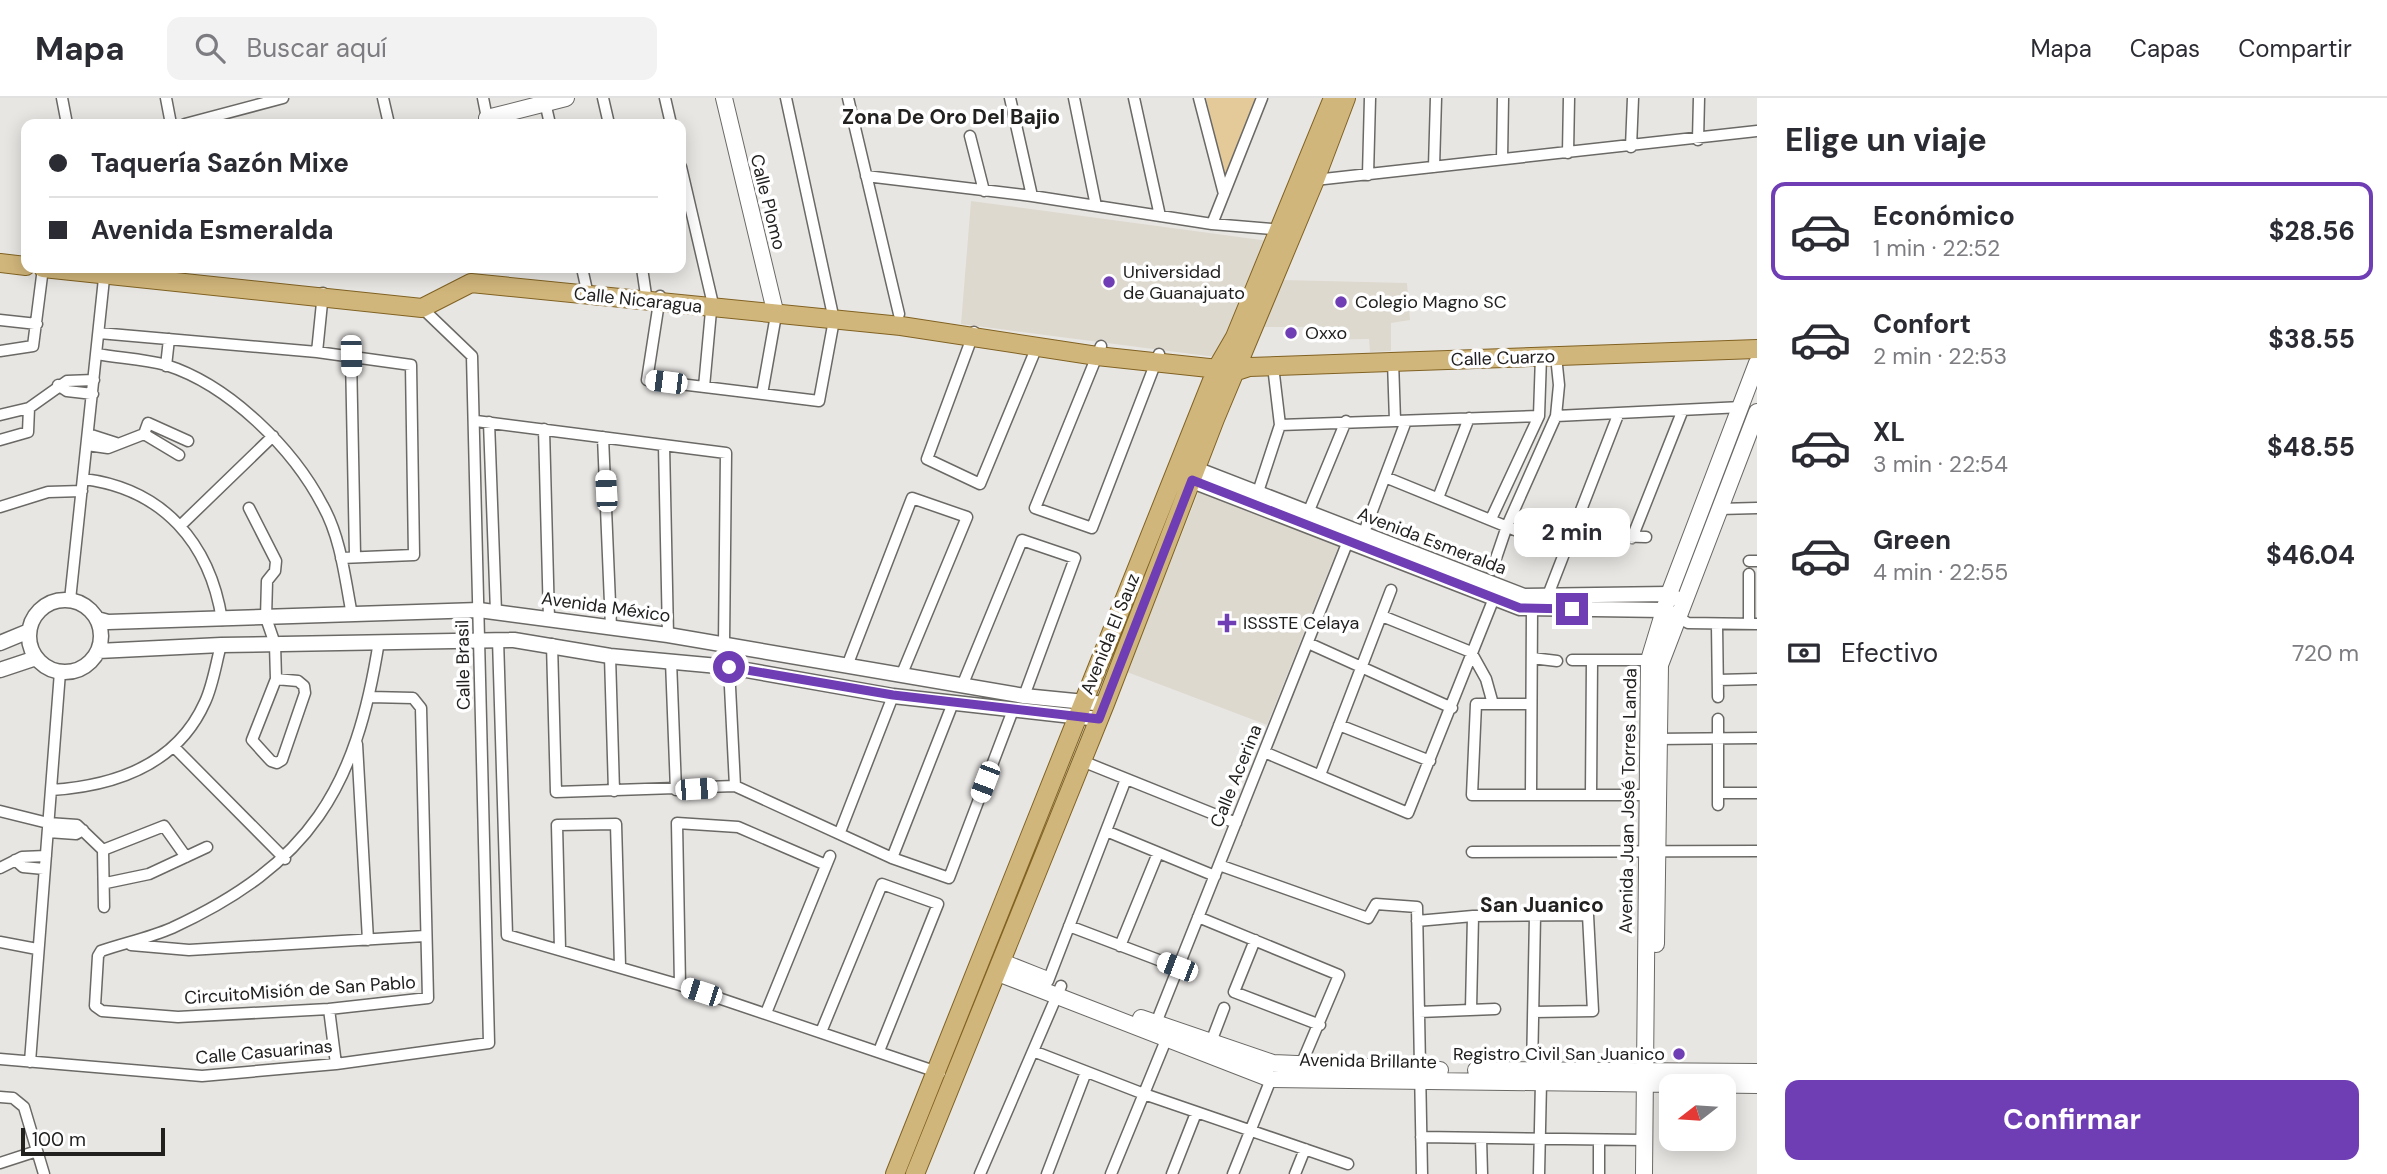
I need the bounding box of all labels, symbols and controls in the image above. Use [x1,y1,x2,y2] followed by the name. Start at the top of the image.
[167,17,657,80] search box
[35,27,125,70] text: Mapa
[191,29,229,67] icon: search
[247,31,387,65] text: Buscar aquí
[2030,33,2092,64] text: Mapa
[2130,33,2200,64] text: Capas
[2238,33,2352,64] text: Compartir
[842,103,1060,131] district label: Zona De Oro Del Bajio
[1785,119,1987,161] text: Elige un viaje
[91,146,349,180] text: Taquería Sazón Mixe
[745,152,791,252] street label: Calle Plomo
[1873,199,2015,233] text: Económico
[1789,200,1852,263] icon: car
[91,213,333,247] text: Avenida Esmeralda
[2269,214,2355,248] text: $28.56
[1873,233,2000,263] text: 1 min · 22:52
[1123,260,1245,305] place label: Universidad de Guanajuato
[1101,274,1117,290] marker: Universidad de Guanajuato
[573,281,703,319] street label: Calle Nicaragua
[1355,290,1507,314] place label: Colegio Magno SC
[1333,294,1349,310] marker: Colegio Magno SC
[1873,307,1971,341] text: Confort
[1789,308,1852,371] icon: car
[1305,321,1347,345] place label: Oxxo
[2268,322,2355,356] text: $38.55
[1283,325,1299,341] marker: Oxxo
[341,335,362,377] car
[1873,341,2007,371] text: 2 min · 22:53
[1450,344,1556,372] street label: Calle Cuarzo
[644,369,689,395] car
[1873,415,1905,449] text: XL
[1789,416,1852,479] icon: car
[2267,430,2355,464] text: $48.55
[1873,449,2008,479] text: 3 min · 22:54
[595,469,618,513] car
[1354,502,1510,580] street label: Avenida Esmeralda
[1514,508,1630,556] callout: 2 min
[1542,517,1602,547] text: 2 min
[1873,523,1951,557] text: Green
[1789,524,1852,587] icon: car
[2266,538,2355,572] text: $46.04
[1873,557,2008,587] text: 4 min · 22:55
[1075,570,1145,698] street label: Avenida El Sauz
[540,586,672,628] street label: Avenida México
[1556,593,1588,625] route end
[1243,611,1359,635] place label: ISSSTE Celaya
[1217,613,1237,633] marker: ISSSTE Celaya
[450,620,476,710] street label: Calle Brasil
[1785,634,1823,672] icon: cash
[1841,636,1938,670] text: Efectivo
[2292,638,2359,668] text: 720 m
[713,651,745,683] route start
[1614,668,1642,934] street label: Avenida Juan José Torres Landa
[1204,721,1268,831] street label: Calle Acerina
[968,759,1003,805] car
[675,777,718,801] car
[1480,891,1604,919] district label: San Juanico
[1154,950,1201,984] car
[183,970,417,1010] street label: CircuitoMisión de San Pablo
[678,976,725,1008] car
[194,1034,334,1070] street label: Calle Casuarinas
[1453,1042,1665,1066] place label: Registro Civil San Juanico
[1671,1046,1687,1062] marker: Registro Civil San Juanico
[1299,1048,1437,1074] street label: Avenida Brillante
[1659,1074,1736,1152] north arrow
[1659,1074,1736,1151] map controls
[1785,1080,2359,1160] button: Confirmar
[21,1125,164,1157] scale bar
[32,1127,86,1152] text: 100 m

